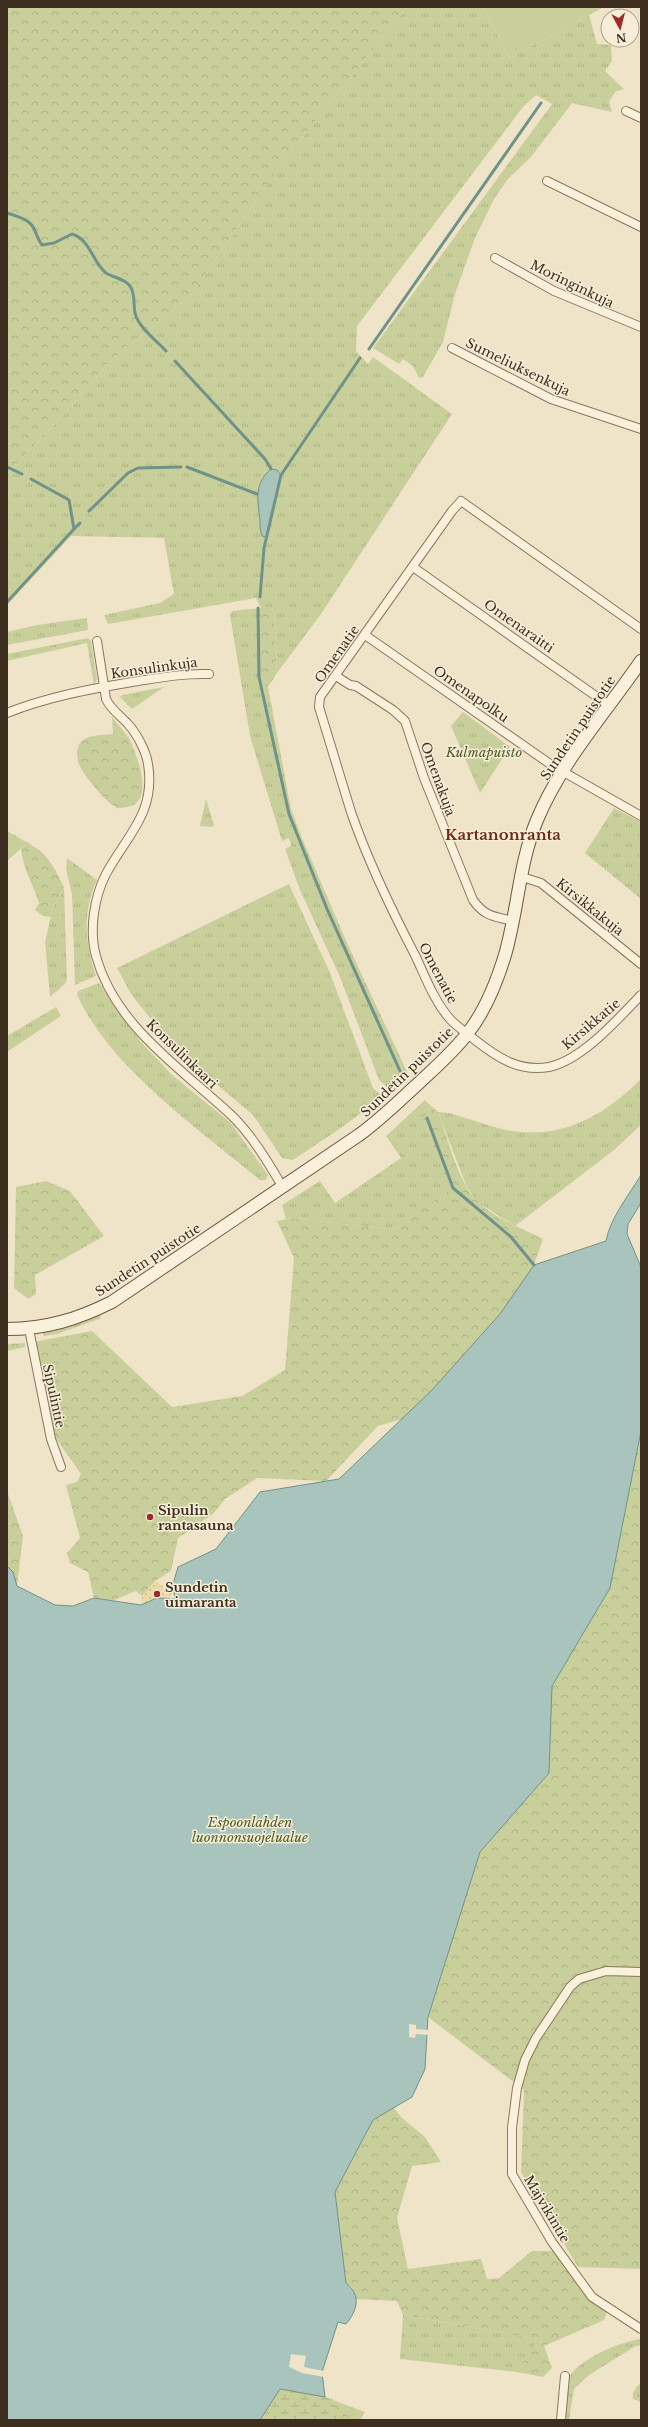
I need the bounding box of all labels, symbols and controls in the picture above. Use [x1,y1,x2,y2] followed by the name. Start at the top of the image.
[600,8,640,48] north arrow
[615,30,627,46] text: N
[527,256,617,312] street label: Moringinkuja
[463,334,574,400] street label: Sumeliuksenkuja
[481,596,558,657] street label: Omenaraitti
[311,622,363,686] street label: Omenatie
[110,653,199,682] street label: Konsulinkuja
[430,662,512,726] street label: Omenapolku
[537,673,619,783] street label: Sundetin puistotie
[417,740,460,819] street label: Omenakuja
[445,744,523,761] park label: Kulmapuisto
[445,825,561,844] district label: Kartanonranta
[553,875,628,940] street label: Kirsikkakuja
[415,940,461,1006] street label: Omenatie
[558,995,624,1053] street label: Kirsikkatie
[143,1016,222,1093] street label: Konsulinkaari
[357,1023,457,1121] street label: Sundetin puistotie
[92,1220,204,1300] street label: Sundetin puistotie
[39,1363,69,1429] street label: Sipulintie
[158,1502,234,1534] place label: Sipulin rantasauna
[145,1512,155,1522] marker: Sipulin rantasauna
[165,1579,237,1611] place label: Sundetin uimaranta
[152,1589,162,1599] marker: Sundetin uimaranta
[192,1814,308,1846] park label: Espoonlahden luonnonsuojelualue
[520,2172,574,2246] street label: Majvikintie

